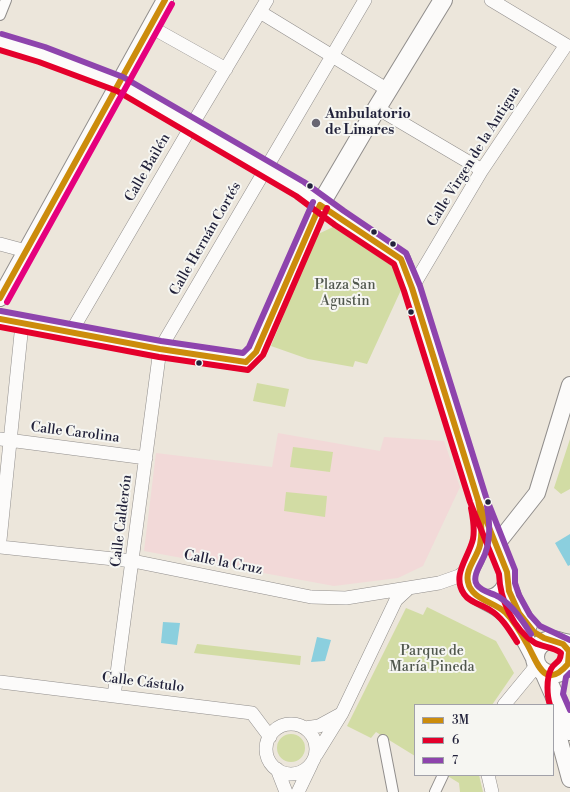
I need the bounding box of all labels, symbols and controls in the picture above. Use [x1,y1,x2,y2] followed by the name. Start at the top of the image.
[424,84,524,230] street label: Calle Virgen de la Antigua
[325,107,411,140] place label: Ambulatorio de Linares
[310,117,322,129] marker: Ambulatorio de Linares
[122,131,174,205] street label: Calle Bailén
[167,179,245,299] street label: Calle Hernán Cortés
[305,181,315,191] unlabelled marker
[369,227,379,237] unlabelled marker
[388,239,398,249] unlabelled marker
[315,278,375,310] park label: Plaza San Agustin
[406,307,416,317] unlabelled marker
[194,358,204,368] unlabelled marker
[30,419,120,447] street label: Calle Carolina
[108,474,136,568] street label: Calle Calderón
[483,497,493,507] unlabelled marker
[182,547,264,579] street label: Calle la Cruz
[389,644,475,676] park label: Parque de María Pineda
[101,670,185,696] street label: Calle Cástulo
[414,704,554,776] legend
[452,713,469,728] text: 3M
[452,733,459,748] text: 6
[452,753,458,768] text: 7

